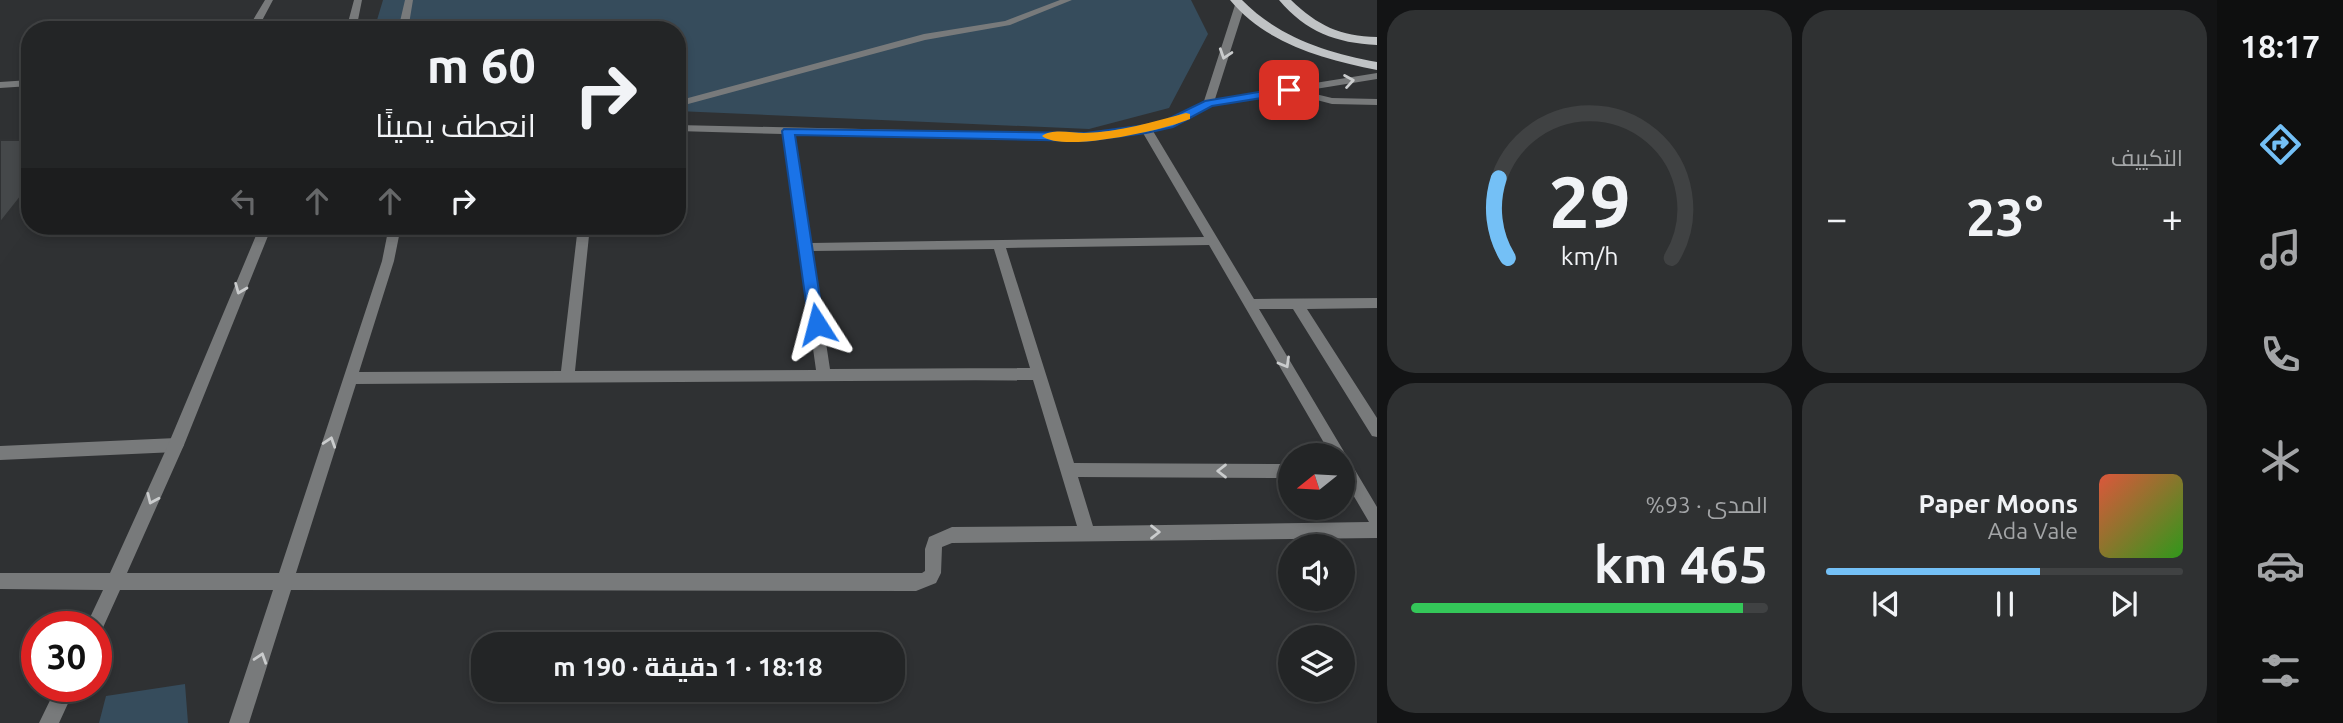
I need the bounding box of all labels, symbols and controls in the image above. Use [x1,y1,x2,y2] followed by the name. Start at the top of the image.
[2240,28,2320,64] text: 18:17
[427,37,536,92] text: 60 m
[1218,48,1233,60] one-way arrow
[560,49,651,140] icon: right
[1259,60,1319,120] pin
[1270,71,1308,109] icon: arrive
[1343,74,1355,89] one-way arrow
[375,107,536,143] text: انعطف يمينًا
[2256,120,2305,169] icon: directions
[2111,145,2183,170] text: التكييف
[1548,160,1631,242] text: 29
[225,182,263,220] icon: left
[298,182,336,220] icon: ahead
[371,182,409,220] icon: ahead
[444,182,482,220] icon: right
[1966,188,2043,246] text: 23°
[1826,197,1847,239] text: −
[2162,197,2183,239] text: +
[2256,225,2305,274] icon: music
[1561,241,1618,269] text: km/h
[235,282,249,294] one-way arrow
[780,287,854,361] position arrow
[2256,330,2305,379] icon: phone
[1277,355,1290,368] one-way arrow
[322,436,337,448] one-way arrow
[2256,436,2305,485] icon: climate
[1278,443,1354,520] north arrow
[1278,443,1355,702] map controls
[1216,463,1226,479] one-way arrow
[1919,489,2078,518] text: Paper Moons
[147,492,161,504] one-way arrow
[1646,492,1768,517] text: المدى · 93%
[1988,518,2078,543] text: Ada Vale
[1150,524,1161,540] one-way arrow
[1278,534,1355,611] button: sound
[1594,535,1768,593] text: 465 km
[2256,541,2305,590] icon: car
[1867,585,1905,623] icon: previous
[1986,585,2024,623] icon: pause
[2105,585,2143,623] icon: next
[21,611,112,702] speed limit sign: 30
[1278,625,1355,702] button: layers
[2256,646,2305,695] icon: filters
[553,652,823,681] text: 18:18 · 1 دقيقة · 190 m
[252,653,267,665] one-way arrow

